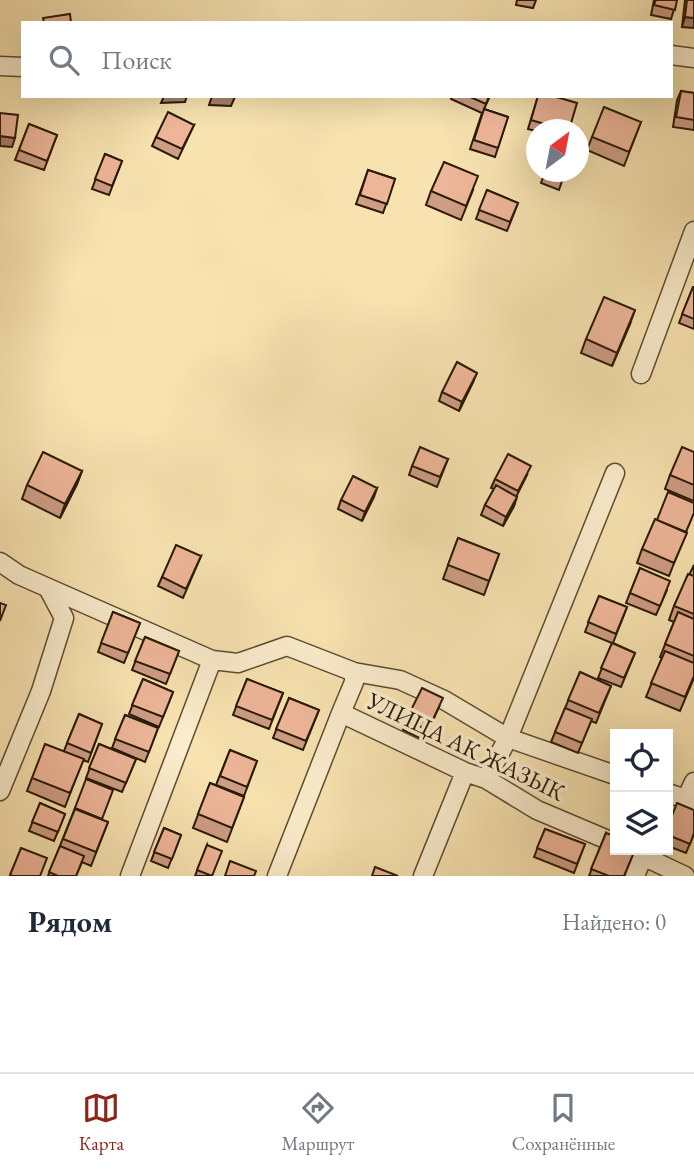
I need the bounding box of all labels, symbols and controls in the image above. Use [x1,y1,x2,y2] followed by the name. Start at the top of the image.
[21,21,673,98] search box
[45,41,83,79] icon: search
[101,43,172,77] text: Поиск
[526,119,589,182] north arrow
[361,684,570,807] street label: УЛИЦА АК ЖАЗЫК
[610,729,673,855] map controls
[610,729,673,792] button: locate
[610,792,673,855] button: layers
[28,902,112,941] text: Рядом
[562,907,666,937] text: Найдено: 0
[79,1089,124,1156] tab: Карта
[281,1089,354,1156] tab: Маршрут
[512,1089,615,1156] tab: Сохранённые

